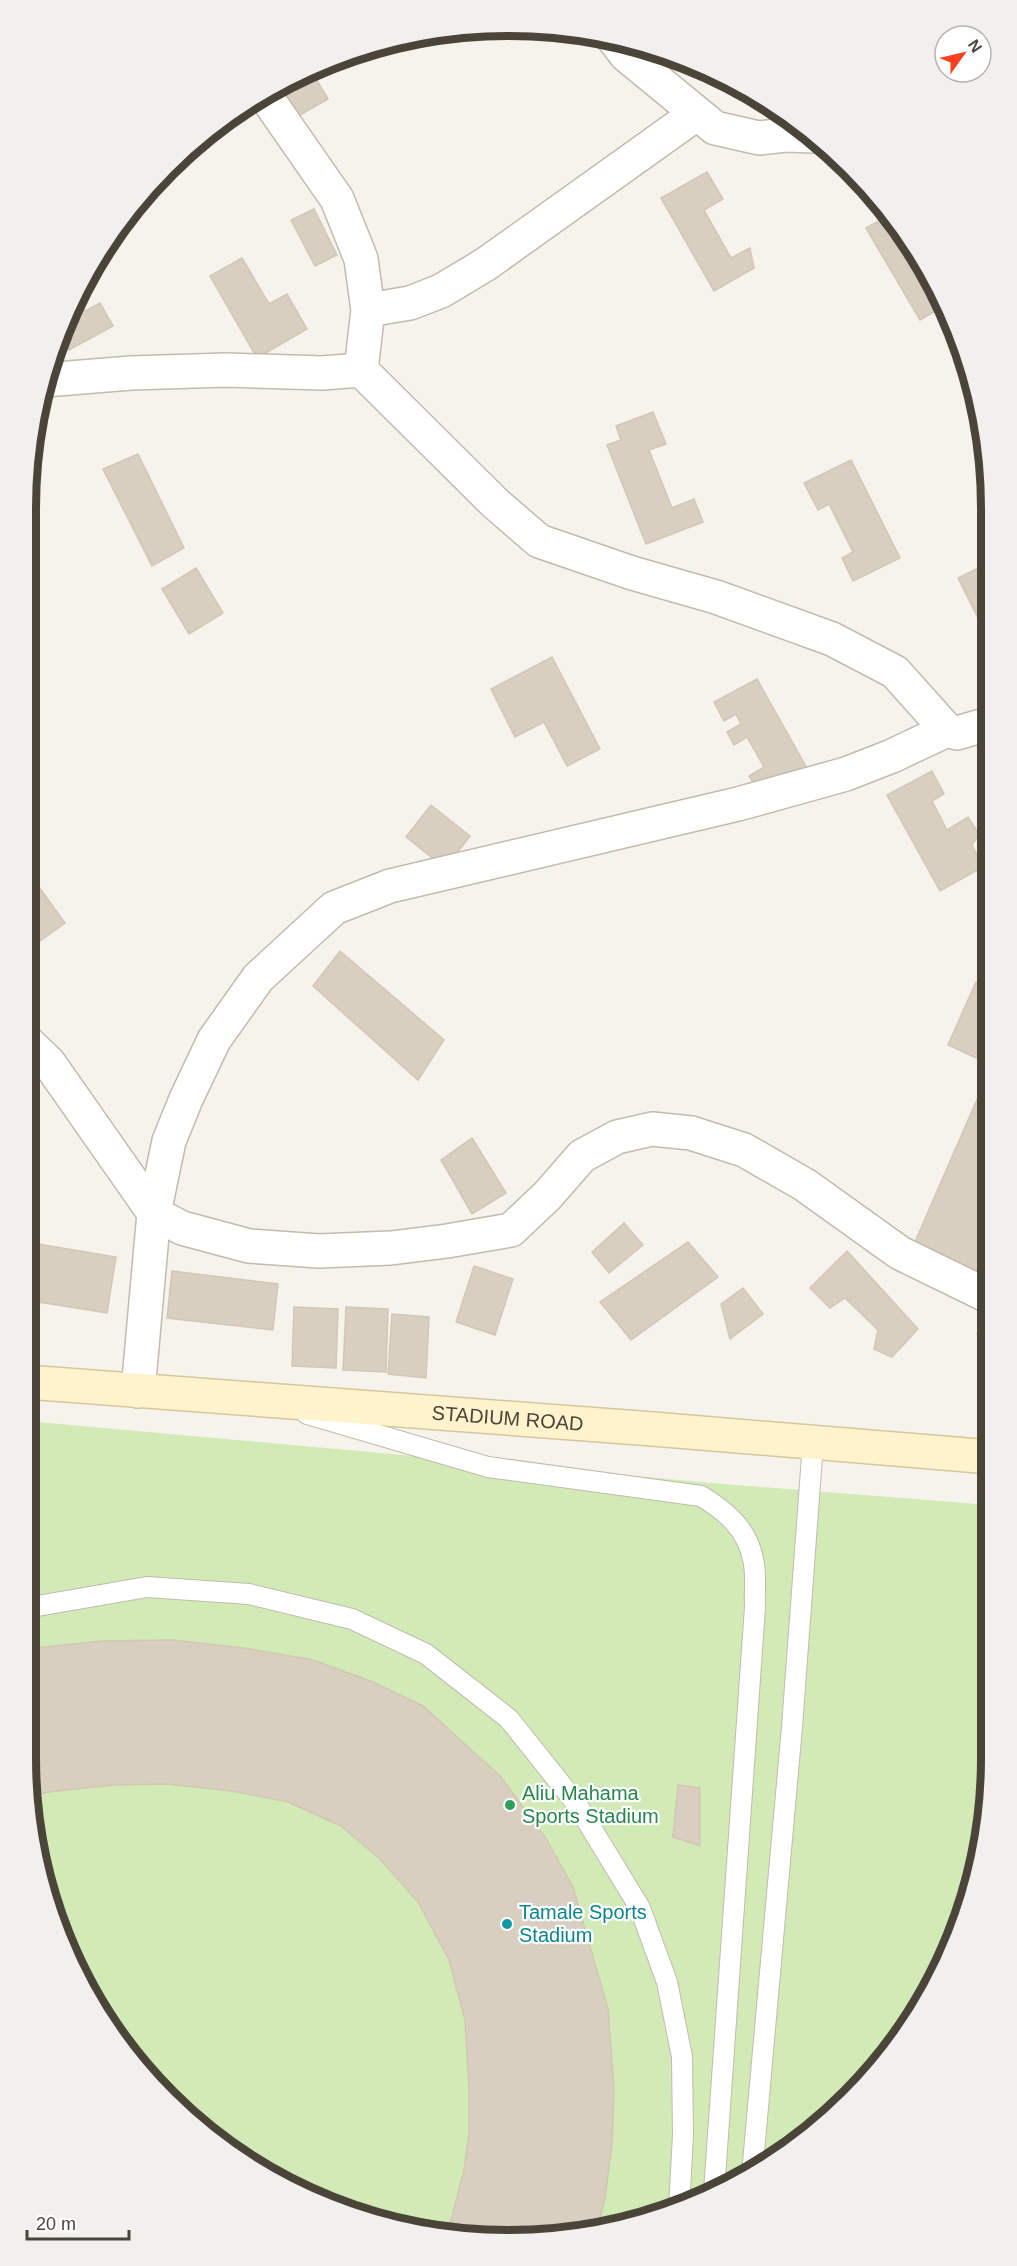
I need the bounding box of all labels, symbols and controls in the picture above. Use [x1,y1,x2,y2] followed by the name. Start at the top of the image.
[933,24,993,84] north arrow
[965,36,985,55] text: N
[431,1401,584,1435] street label: STADIUM ROAD
[522,1782,659,1827] place label: Aliu Mahama Sports Stadium
[503,1798,517,1812] marker: Aliu Mahama Sports Stadium
[519,1901,647,1946] place label: Tamale Sports Stadium
[500,1917,514,1931] marker: Tamale Sports Stadium
[27,2203,129,2241] scale bar
[36,2214,76,2234] text: 20 m

